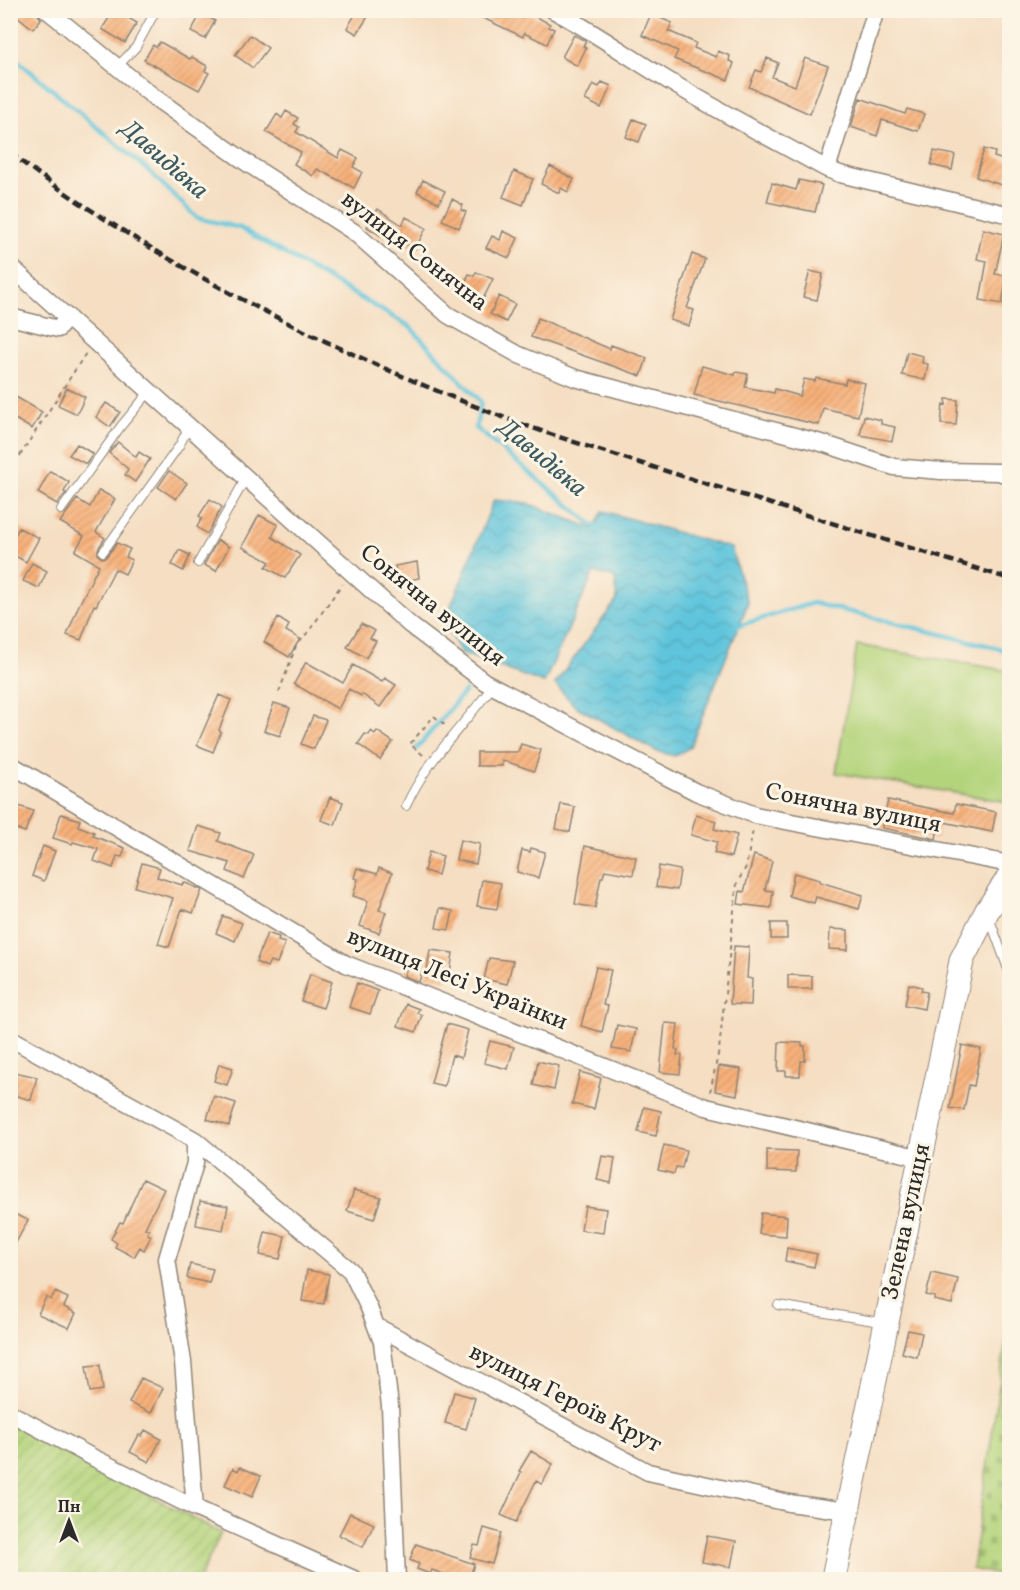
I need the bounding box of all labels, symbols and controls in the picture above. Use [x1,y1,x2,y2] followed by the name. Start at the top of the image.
[111,110,216,208] water label: Давидівка
[333,184,495,320] street label: вулиця Сонячна
[488,409,594,506] water label: Давидівка
[352,537,512,675] street label: Сонячна вулиця
[762,775,944,843] street label: Сонячна вулиця
[342,920,572,1040] street label: вулиця Лесі Українки
[874,1140,940,1304] street label: Зелена вулиця
[463,1336,667,1462] street label: вулиця Героїв Крут
[39,1491,99,1551] north arrow
[58,1497,80,1519] text: Пн

